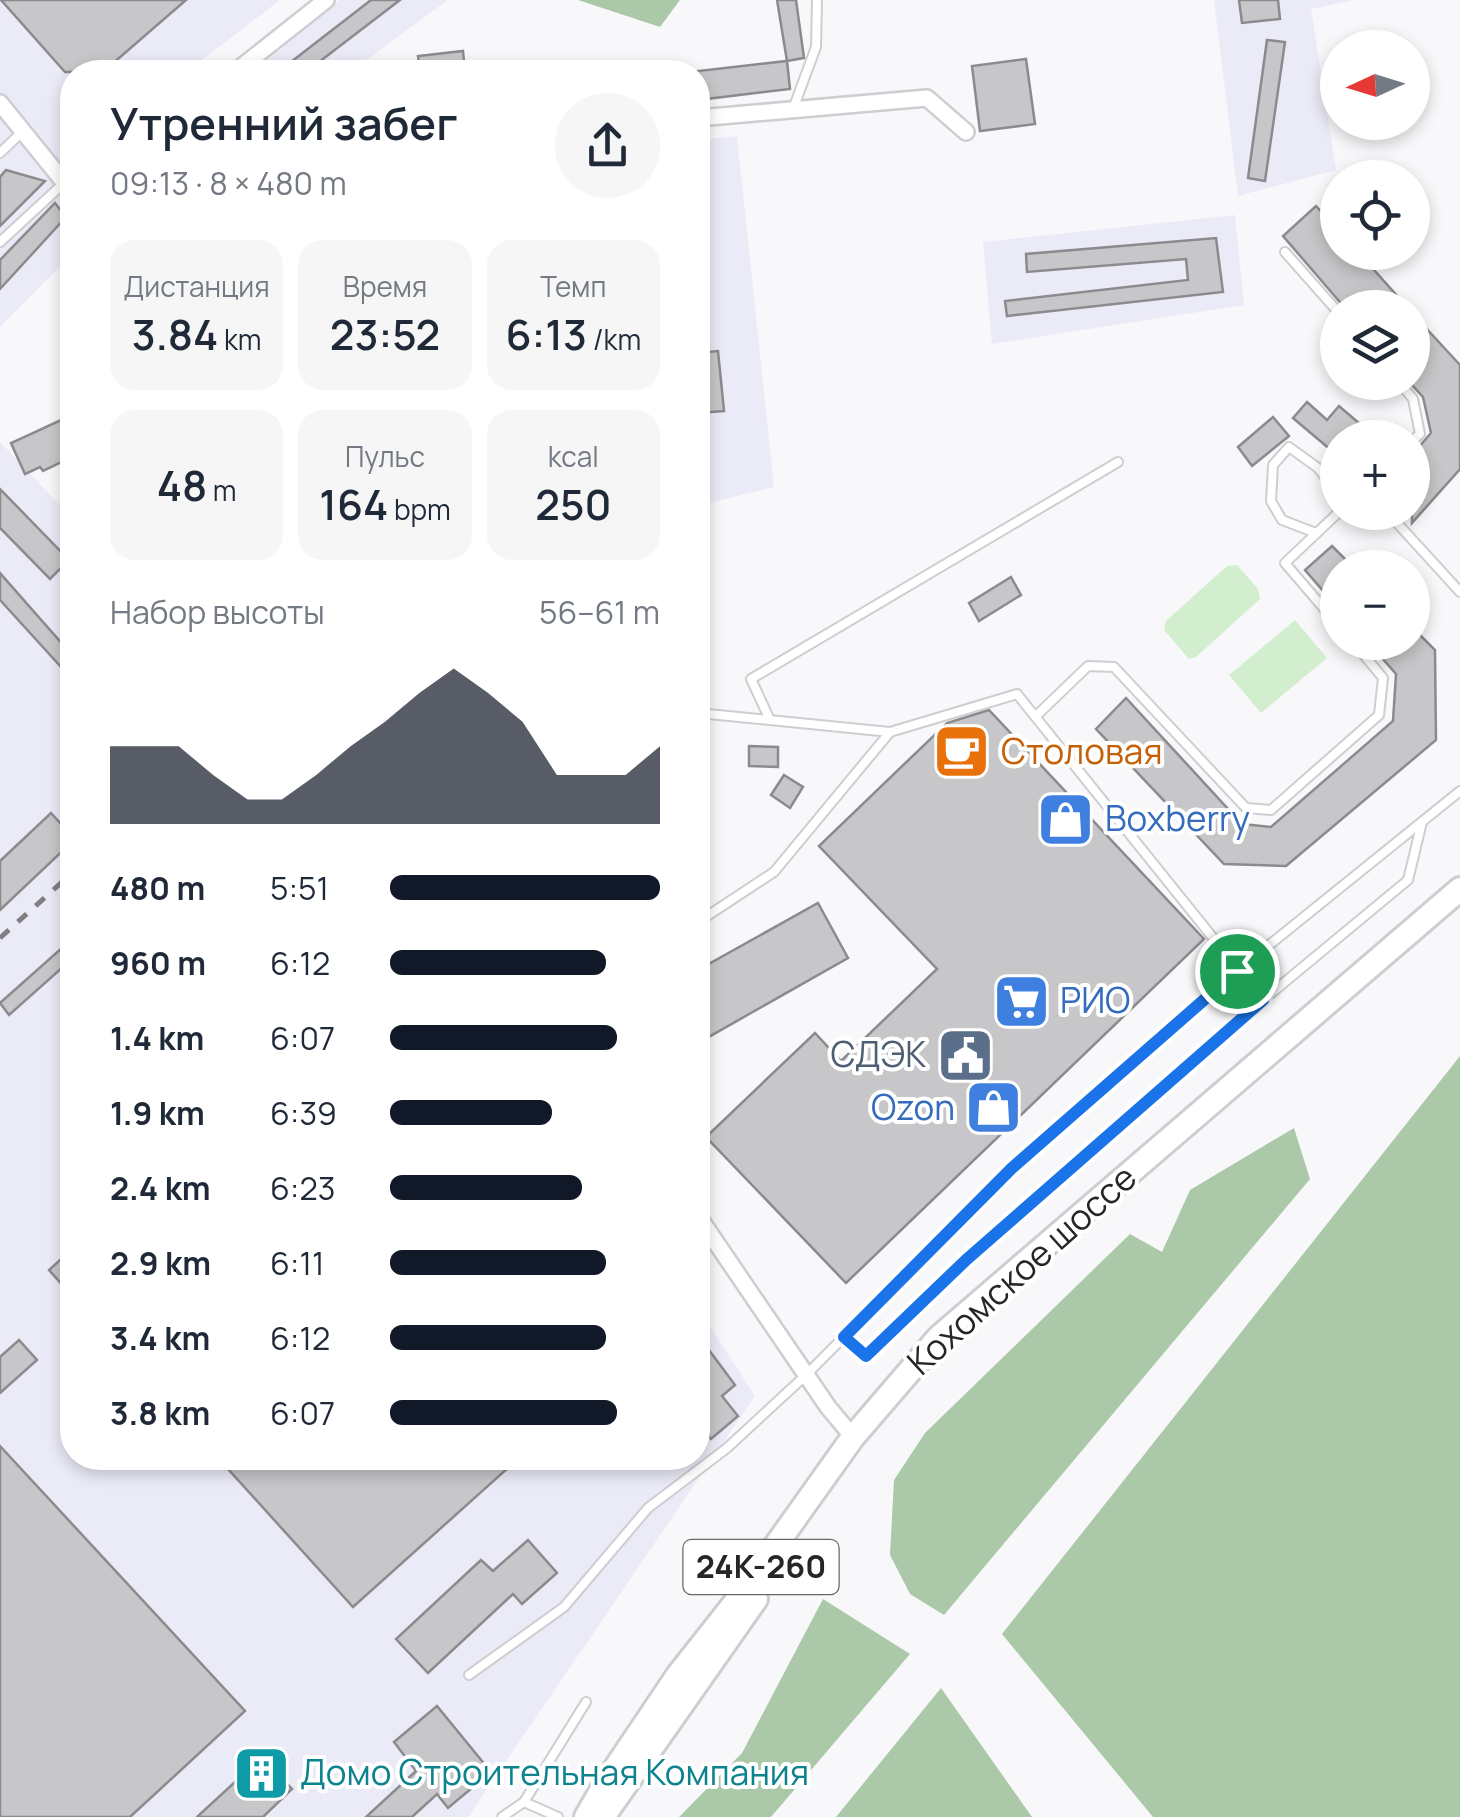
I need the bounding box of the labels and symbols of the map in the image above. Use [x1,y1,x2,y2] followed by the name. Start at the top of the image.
[1320,30,1430,140] north arrow
[932,722,992,782] cafe icon: Столовая
[1001,727,1163,775] place label: Столовая
[1036,789,1096,849] shop icon: Boxberry
[1105,794,1250,842] place label: Boxberry
[1195,929,1280,1014] pin
[991,971,1051,1031] supermarket icon: РИО
[1060,976,1130,1024] place label: РИО
[935,1025,995,1085] public building icon: СДЭК
[830,1030,926,1078] place label: СДЭК
[964,1078,1024,1138] shop icon: Ozon
[871,1083,955,1131] place label: Ozon
[896,1153,1146,1385] street label: Кохомское шоссе
[684,1540,838,1594] road number: 24К-260
[231,1743,291,1803] building icon: Домо Строительная Компания
[300,1748,809,1796] place label: Домо Строительная Компания

